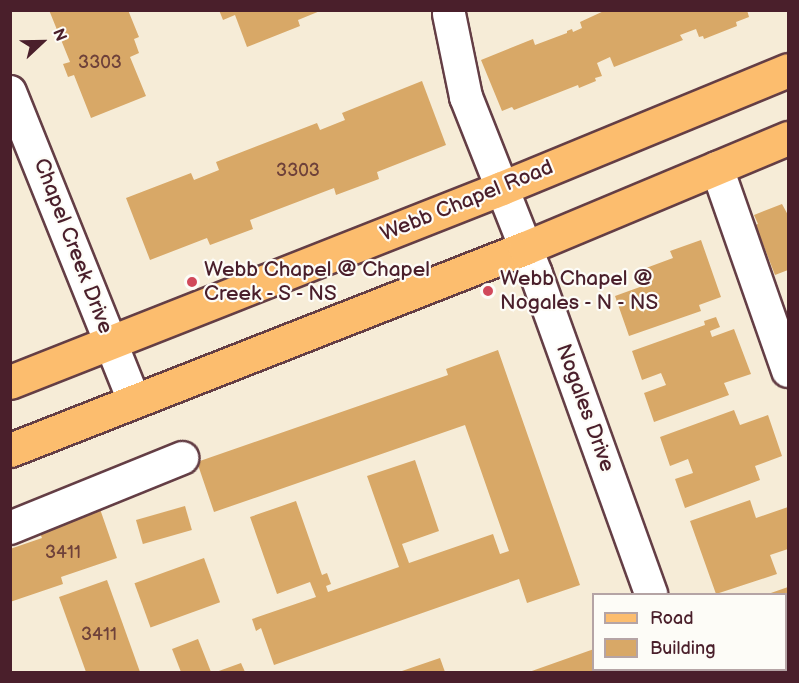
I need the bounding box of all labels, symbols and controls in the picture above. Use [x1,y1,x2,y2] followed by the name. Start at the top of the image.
[12,12,72,72] north arrow
[48,26,70,44] text: N
[78,52,122,74] house number: 3303
[28,155,118,337] street label: Chapel Creek Drive
[377,155,557,247] street label: Webb Chapel Road
[276,160,320,182] house number: 3303
[204,257,430,307] place label: Webb Chapel @ Chapel Creek - S - NS
[500,266,661,316] place label: Webb Chapel @ Nogales - N - NS
[185,275,199,289] marker: Webb Chapel @ Chapel Creek - S - NS
[481,284,495,298] marker: Webb Chapel @ Nogales - N - NS
[550,341,620,475] street label: Nogales Drive
[45,542,81,564] house number: 3411
[592,593,787,671] legend
[650,608,694,629] text: Road
[81,624,117,646] house number: 3411
[650,638,716,659] text: Building

